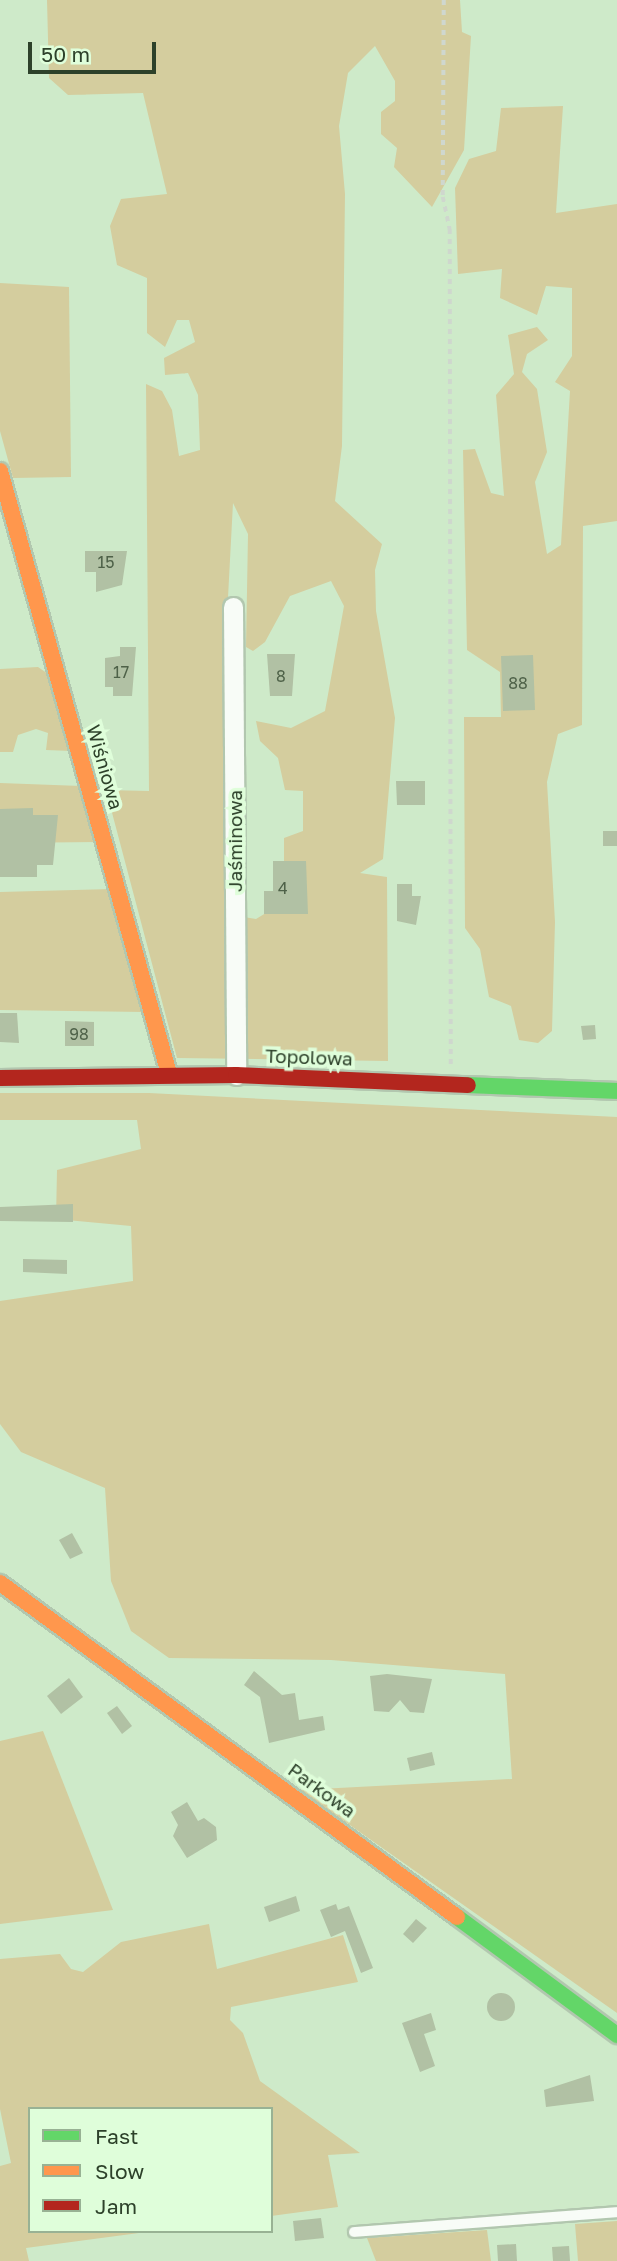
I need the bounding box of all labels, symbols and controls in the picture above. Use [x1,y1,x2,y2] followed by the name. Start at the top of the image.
[32,28,159,72] scale bar
[41,41,90,67] text: 50 m
[97,552,115,572] house number: 15
[113,662,129,682] house number: 17
[276,666,286,686] house number: 8
[508,673,528,693] house number: 88
[82,722,128,812] street label: Wiśniowa
[224,790,246,892] street label: Jaśminowa
[278,878,288,898] house number: 4
[69,1024,89,1044] house number: 98
[265,1044,353,1070] street label: Topolowa
[284,1758,360,1822] street label: Parkowa
[28,2107,273,2233] legend
[95,2123,138,2149] text: Fast
[95,2158,144,2184] text: Slow
[95,2193,137,2219] text: Jam

